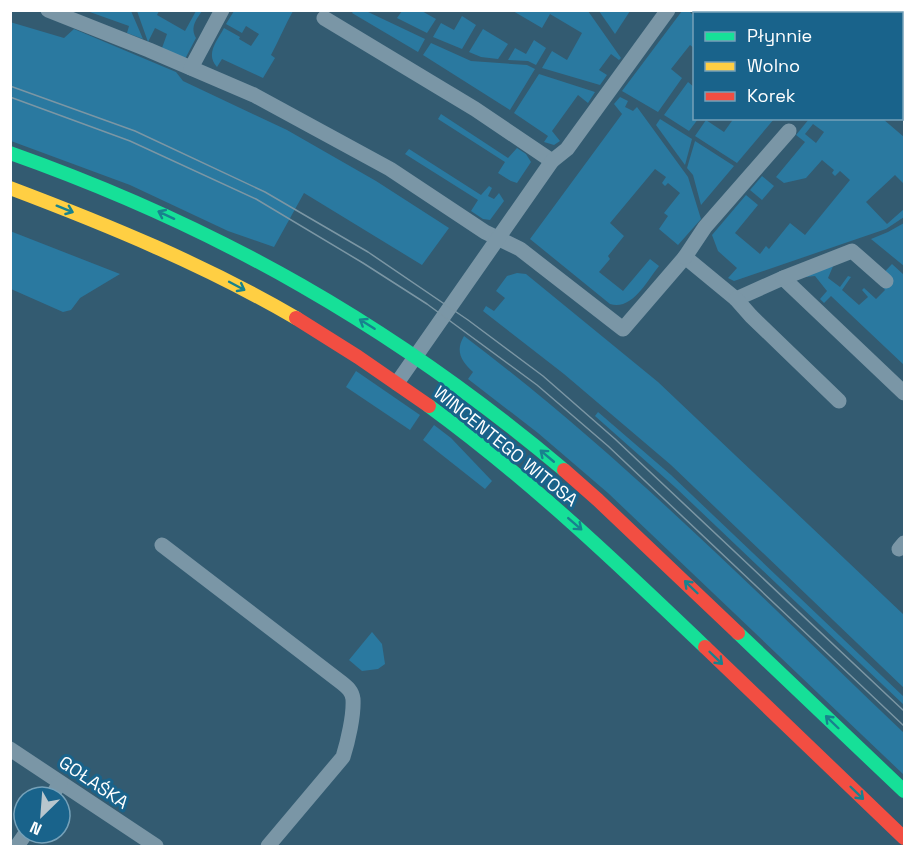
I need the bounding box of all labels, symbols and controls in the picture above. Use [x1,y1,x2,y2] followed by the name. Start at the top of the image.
[693,12,903,120] legend
[747,24,812,47] text: Płynnie
[747,54,800,77] text: Wolno
[747,84,796,107] text: Korek
[55,204,74,215] one-way arrow
[158,209,176,221] one-way arrow
[228,281,246,293] one-way arrow
[359,318,376,330] one-way arrow
[429,381,583,511] street label: WINCENTEGO WITOSA
[540,449,555,463] one-way arrow
[567,517,582,531] one-way arrow
[683,580,698,595] one-way arrow
[708,651,723,665] one-way arrow
[824,715,839,729] one-way arrow
[55,750,133,814] street label: GOŁAŚKA
[12,785,72,845] north arrow
[850,786,865,800] one-way arrow
[27,816,45,840] text: N

